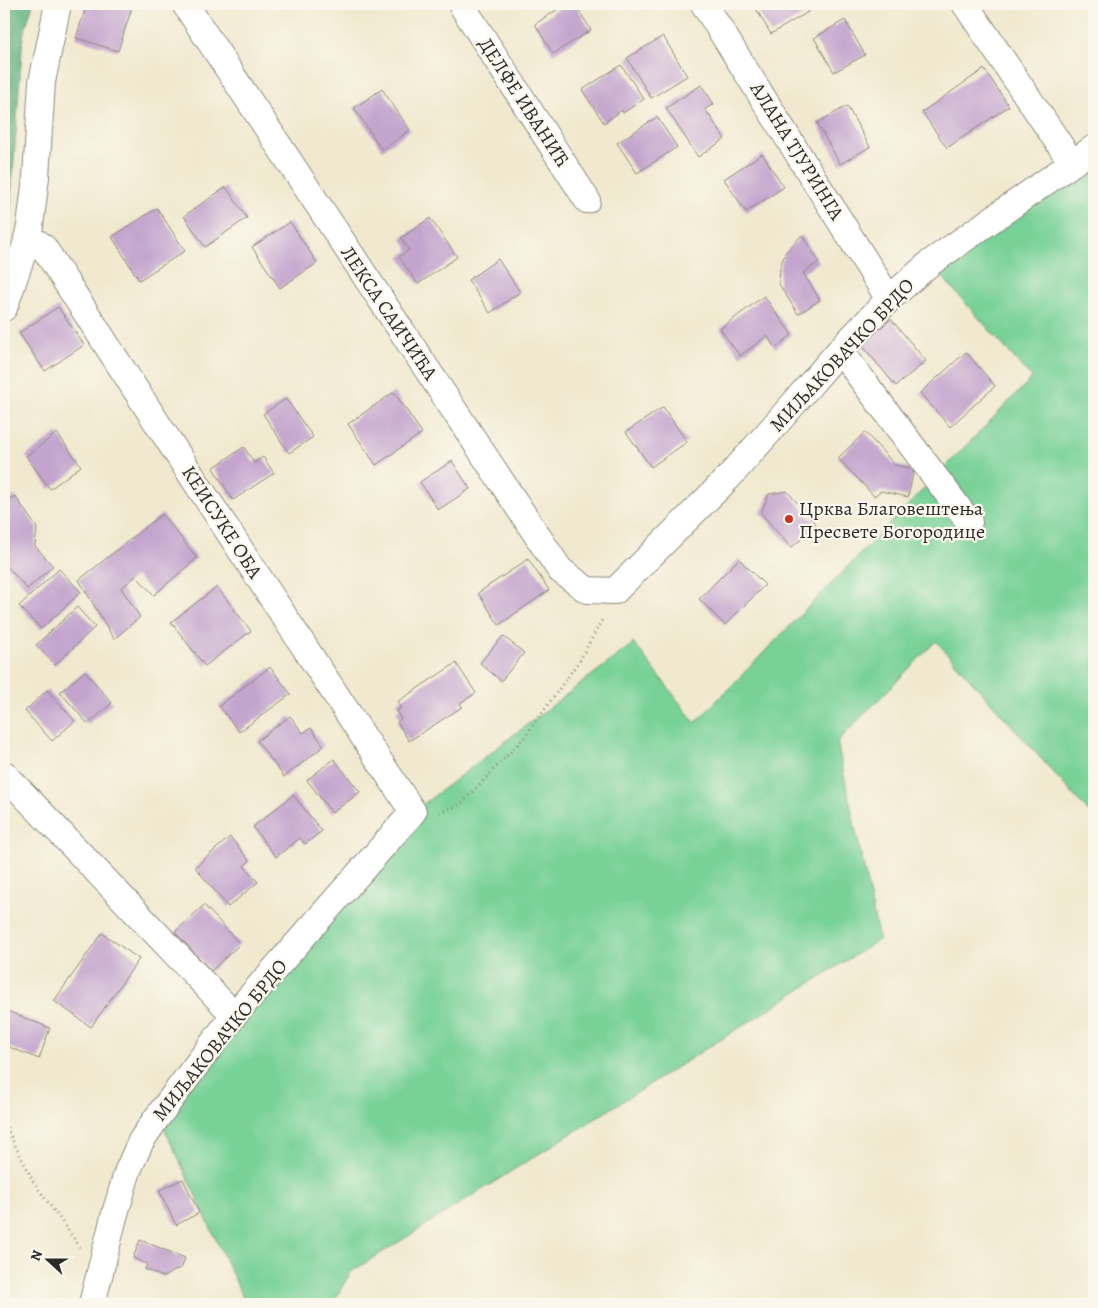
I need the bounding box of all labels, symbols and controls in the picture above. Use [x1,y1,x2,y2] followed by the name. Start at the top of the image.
[472,32,576,172] street label: ДЕЛФЕ ИВАНИЋ
[743,76,850,225] street label: АЛАНА ТЈУРИНГА
[334,241,444,386] street label: ЛЕКСА САИЧИЋА
[764,272,920,438] street label: МИЉАКОВАЧКО БРДО
[175,460,269,584] street label: КЕИСУКЕ ОБА
[799,495,985,545] place label: Црква Благовештења Пресвете Богородице
[783,513,795,525] marker: Црква Благовештења Пресвете Богородице
[146,953,294,1127] street label: МИЉАКОВАЧКО БРДО
[22,1236,72,1286] north arrow
[26,1247,47,1264] text: N

